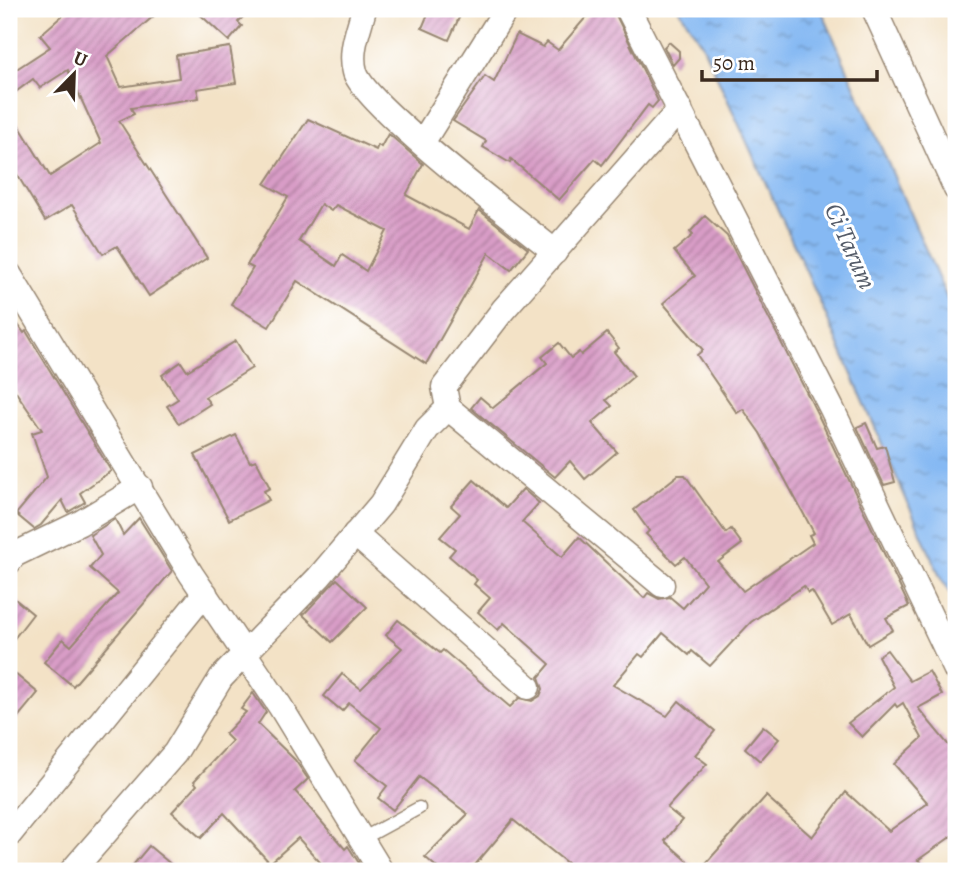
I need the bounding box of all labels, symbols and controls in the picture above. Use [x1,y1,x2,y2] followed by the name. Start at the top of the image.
[38,38,108,108] north arrow
[702,38,878,82] scale bar
[69,45,92,74] text: U
[713,49,755,77] text: 50 m
[816,197,885,295] water label: Ci Tarum

